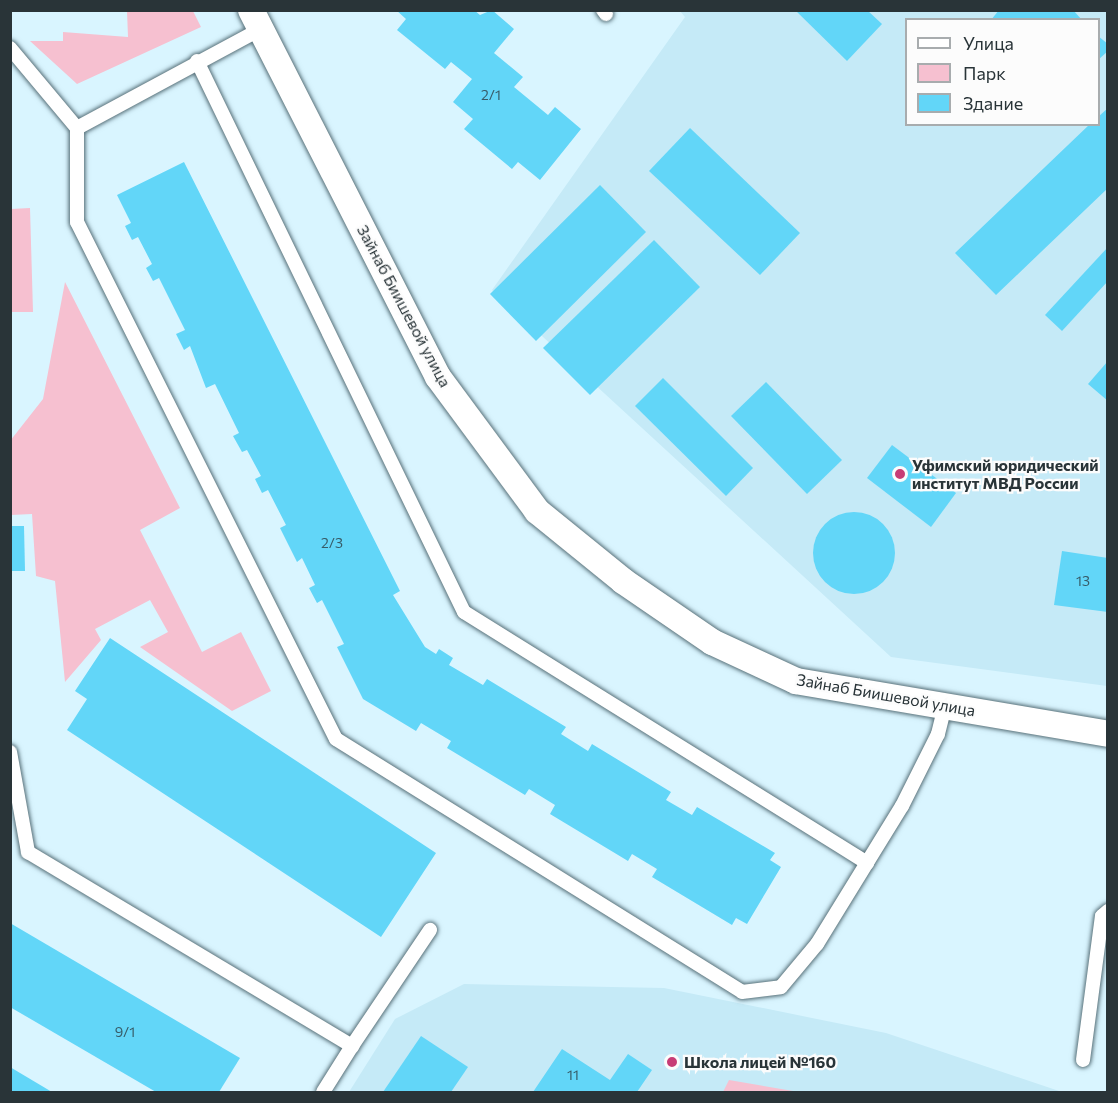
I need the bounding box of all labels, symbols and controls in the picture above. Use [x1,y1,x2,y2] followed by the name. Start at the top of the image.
[905,18,1100,126] legend
[963,32,1014,54] text: Улица
[963,62,1006,84] text: Парк
[481,87,501,103] house number: 2/1
[963,92,1023,114] text: Здание
[353,222,455,390] street label: Зайнаб Биишевой улица
[912,455,1099,493] place label: Уфимский юридический институт МВД России
[893,467,907,481] marker: Уфимский юридический институт МВД России
[321,535,343,551] house number: 2/3
[1076,573,1090,589] house number: 13
[795,670,977,720] street label: Зайнаб Биишевой улица
[115,1024,135,1040] house number: 9/1
[684,1052,836,1072] place label: Школа лицей №160
[665,1055,679,1069] marker: Школа лицей №160
[567,1067,579,1083] house number: 11

